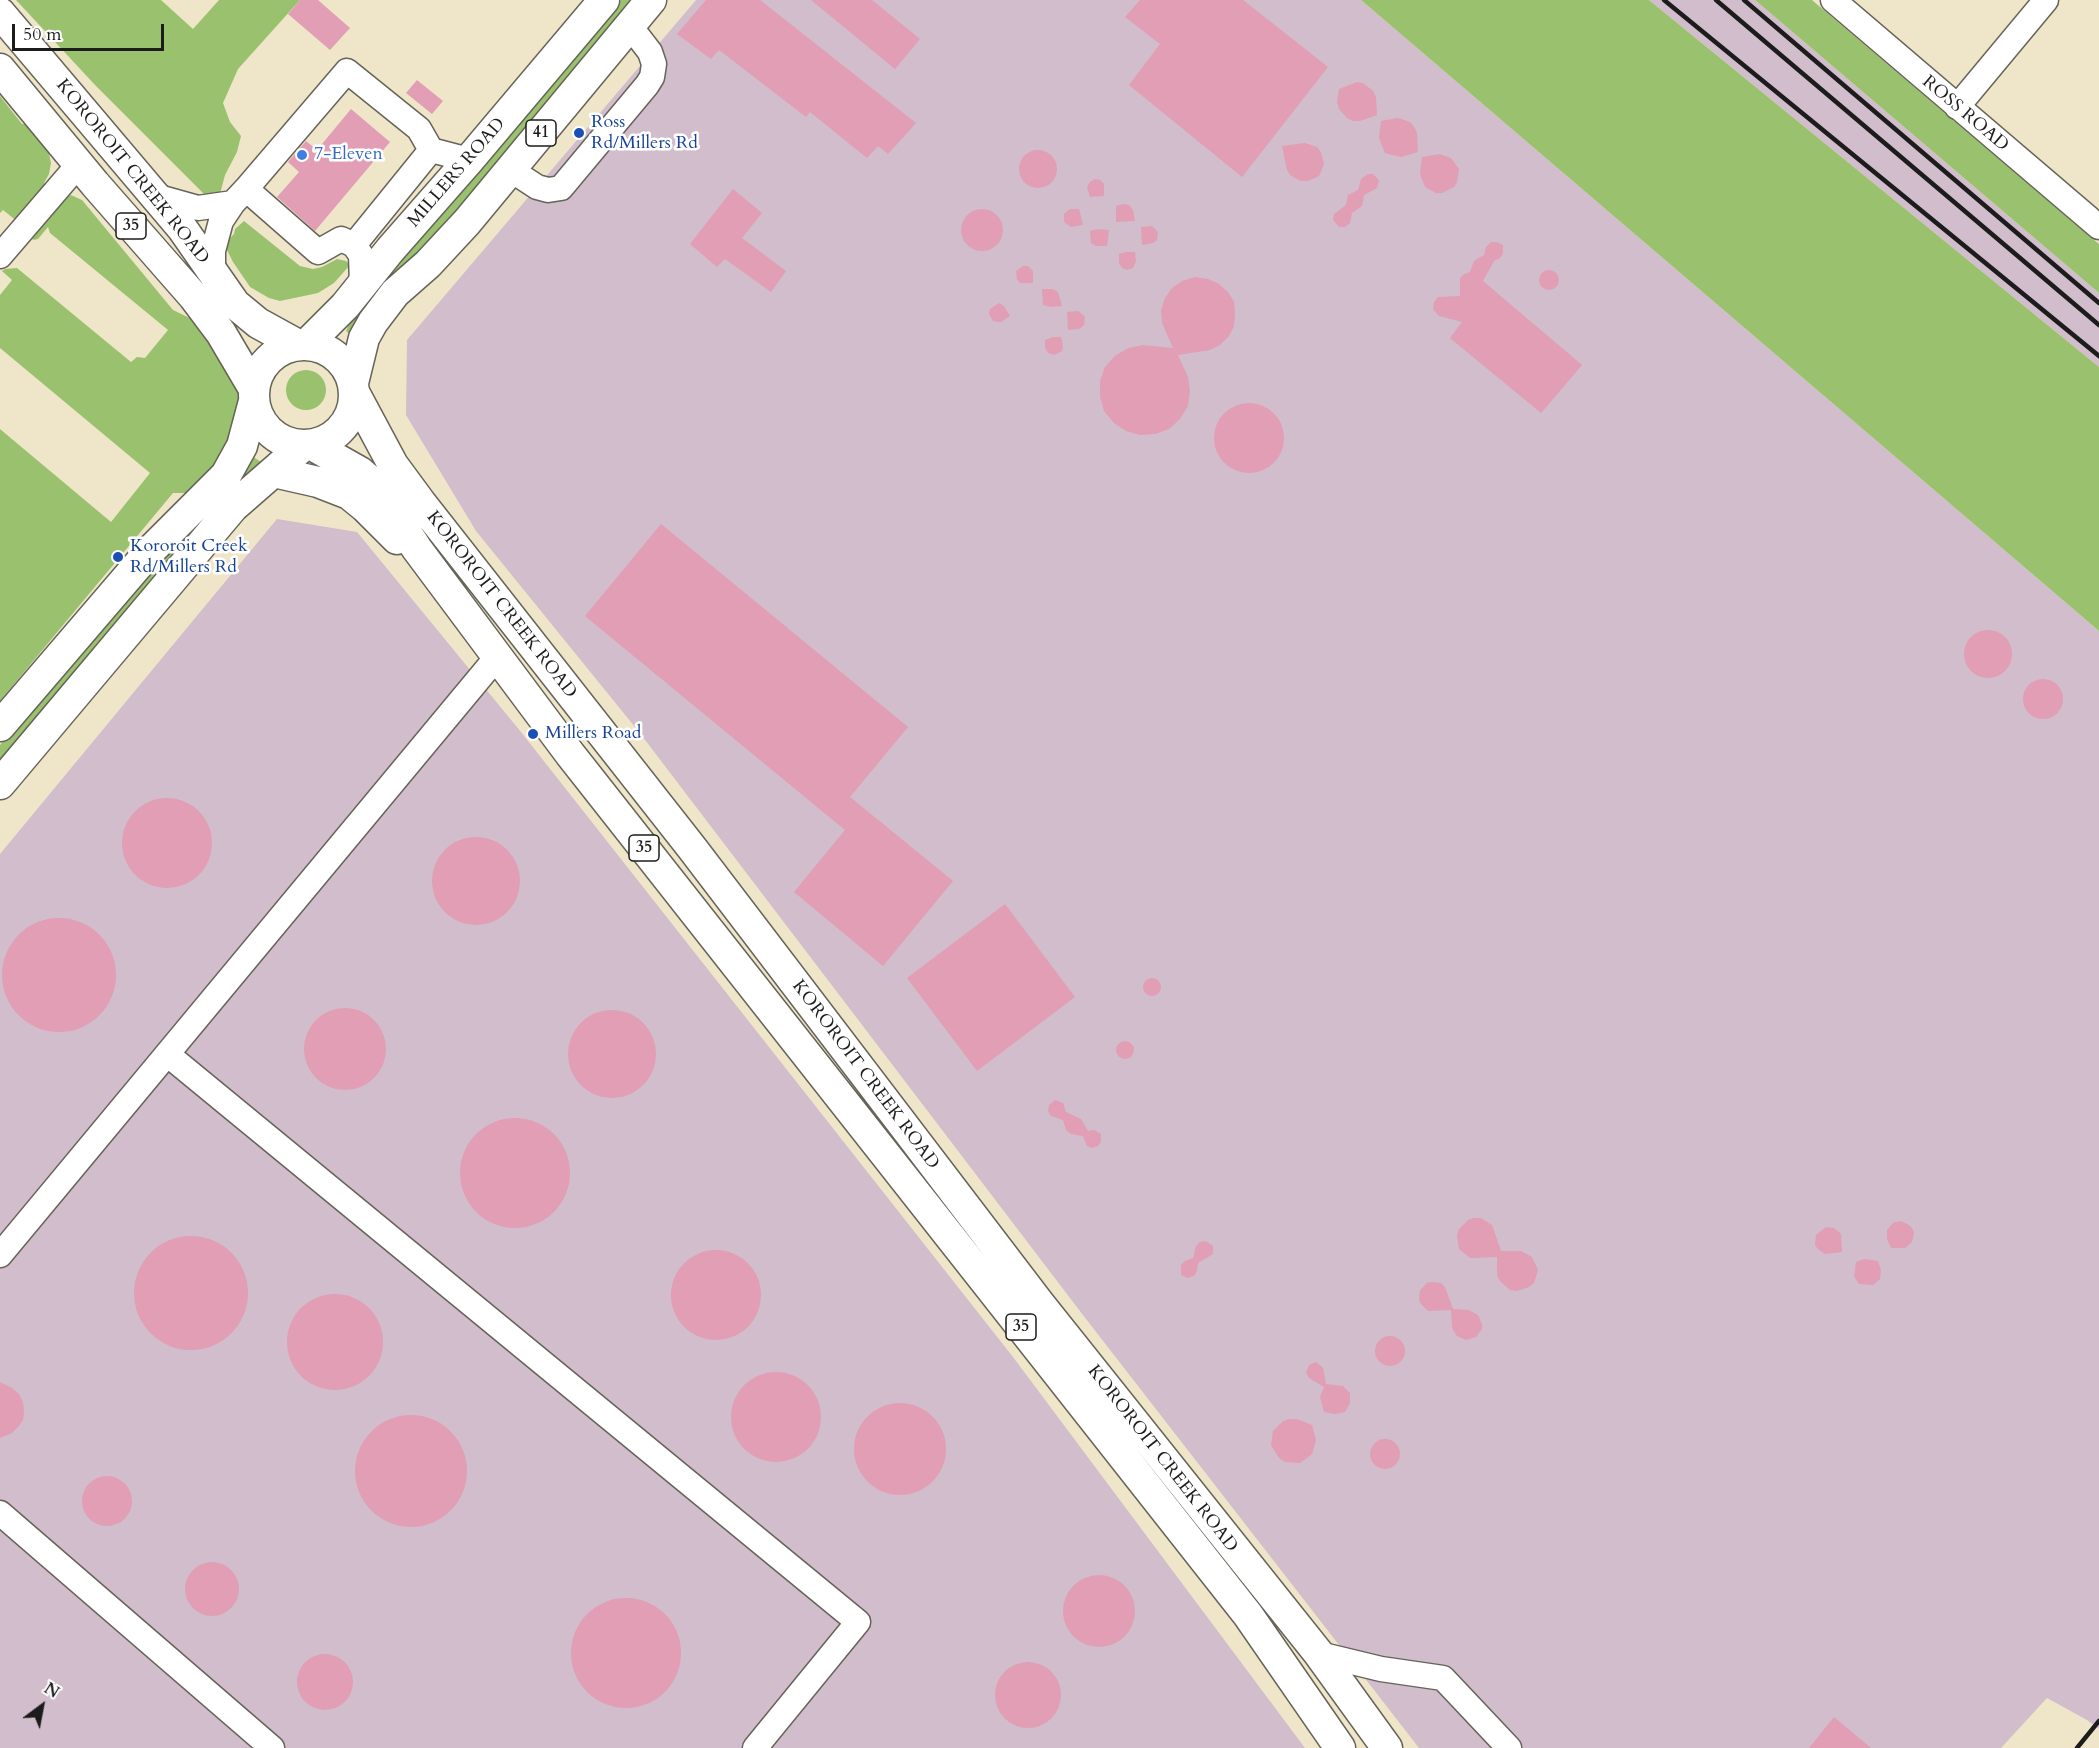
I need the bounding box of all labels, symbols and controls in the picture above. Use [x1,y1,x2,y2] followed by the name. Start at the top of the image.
[15,12,166,50] scale bar
[23,22,62,47] text: 50 m
[1917,72,2013,156] street label: ROSS ROAD
[51,75,213,269] street label: KOROROIT CREEK ROAD
[591,112,698,154] place label: Ross Rd/Millers Rd
[404,114,510,232] street label: MILLERS ROAD
[526,120,556,146] road number: 41
[572,126,586,140] marker: Ross Rd/Millers Rd
[314,144,383,166] place label: 7-Eleven
[295,148,309,162] marker: 7-Eleven
[116,213,146,239] road number: 35
[421,507,581,703] street label: KOROROIT CREEK ROAD
[130,536,248,578] place label: Kororoit Creek Rd/Millers Rd
[111,550,125,564] marker: Kororoit Creek Rd/Millers Rd
[545,723,641,745] place label: Millers Road
[526,727,540,741] marker: Millers Road
[629,835,659,861] road number: 35
[787,976,943,1174] street label: KOROROIT CREEK ROAD
[1006,1314,1036,1340] road number: 35
[1082,1361,1242,1557] street label: KOROROIT CREEK ROAD
[12,1676,72,1736] north arrow
[40,1678,63,1704] text: N

